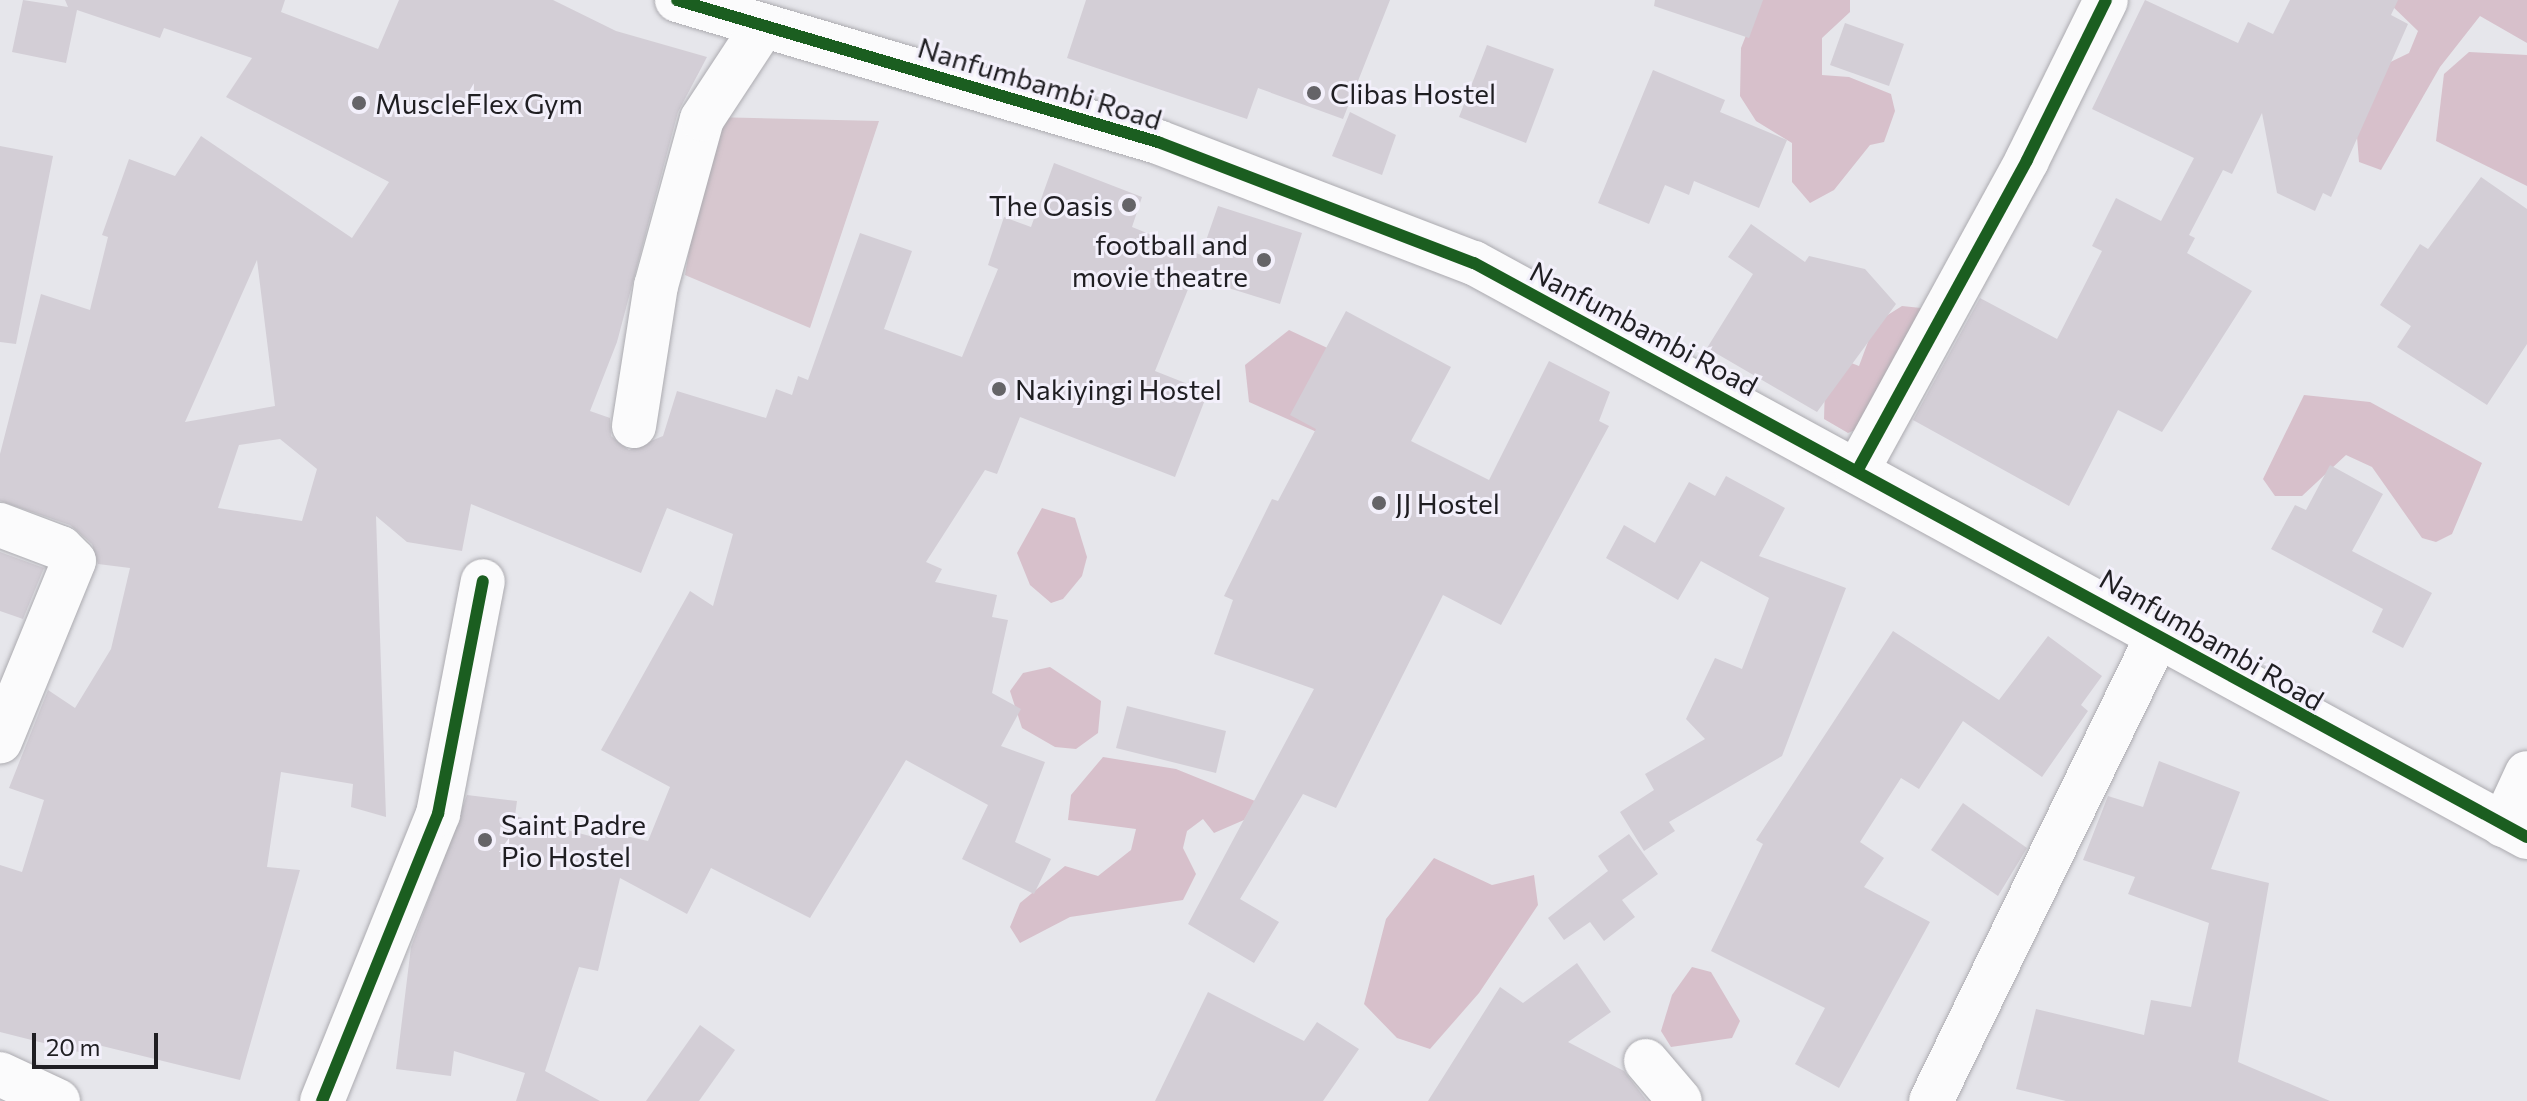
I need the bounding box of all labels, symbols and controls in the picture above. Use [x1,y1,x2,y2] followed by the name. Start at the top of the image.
[914,30,1166,136] street label: Nanfumbambi Road
[1330,76,1496,110] place label: Clibas Hostel
[1305,84,1323,102] marker: Clibas Hostel
[375,86,583,120] place label: MuscleFlex Gym
[350,94,368,112] marker: MuscleFlex Gym
[989,188,1113,222] place label: The Oasis
[1120,196,1138,214] marker: The Oasis
[1072,227,1248,293] place label: football and movie theatre
[1255,251,1273,269] marker: football and movie theatre
[1524,254,1764,402] street label: Nanfumbambi Road
[1015,372,1222,406] place label: Nakiyingi Hostel
[990,380,1008,398] marker: Nakiyingi Hostel
[1395,486,1500,520] place label: JJ Hostel
[1370,494,1388,512] marker: JJ Hostel
[2094,561,2330,717] street label: Nanfumbambi Road
[501,807,646,873] place label: Saint Padre Pio Hostel
[476,831,494,849] marker: Saint Padre Pio Hostel
[36,1017,162,1067] scale bar
[46,1032,100,1061] text: 20 m

